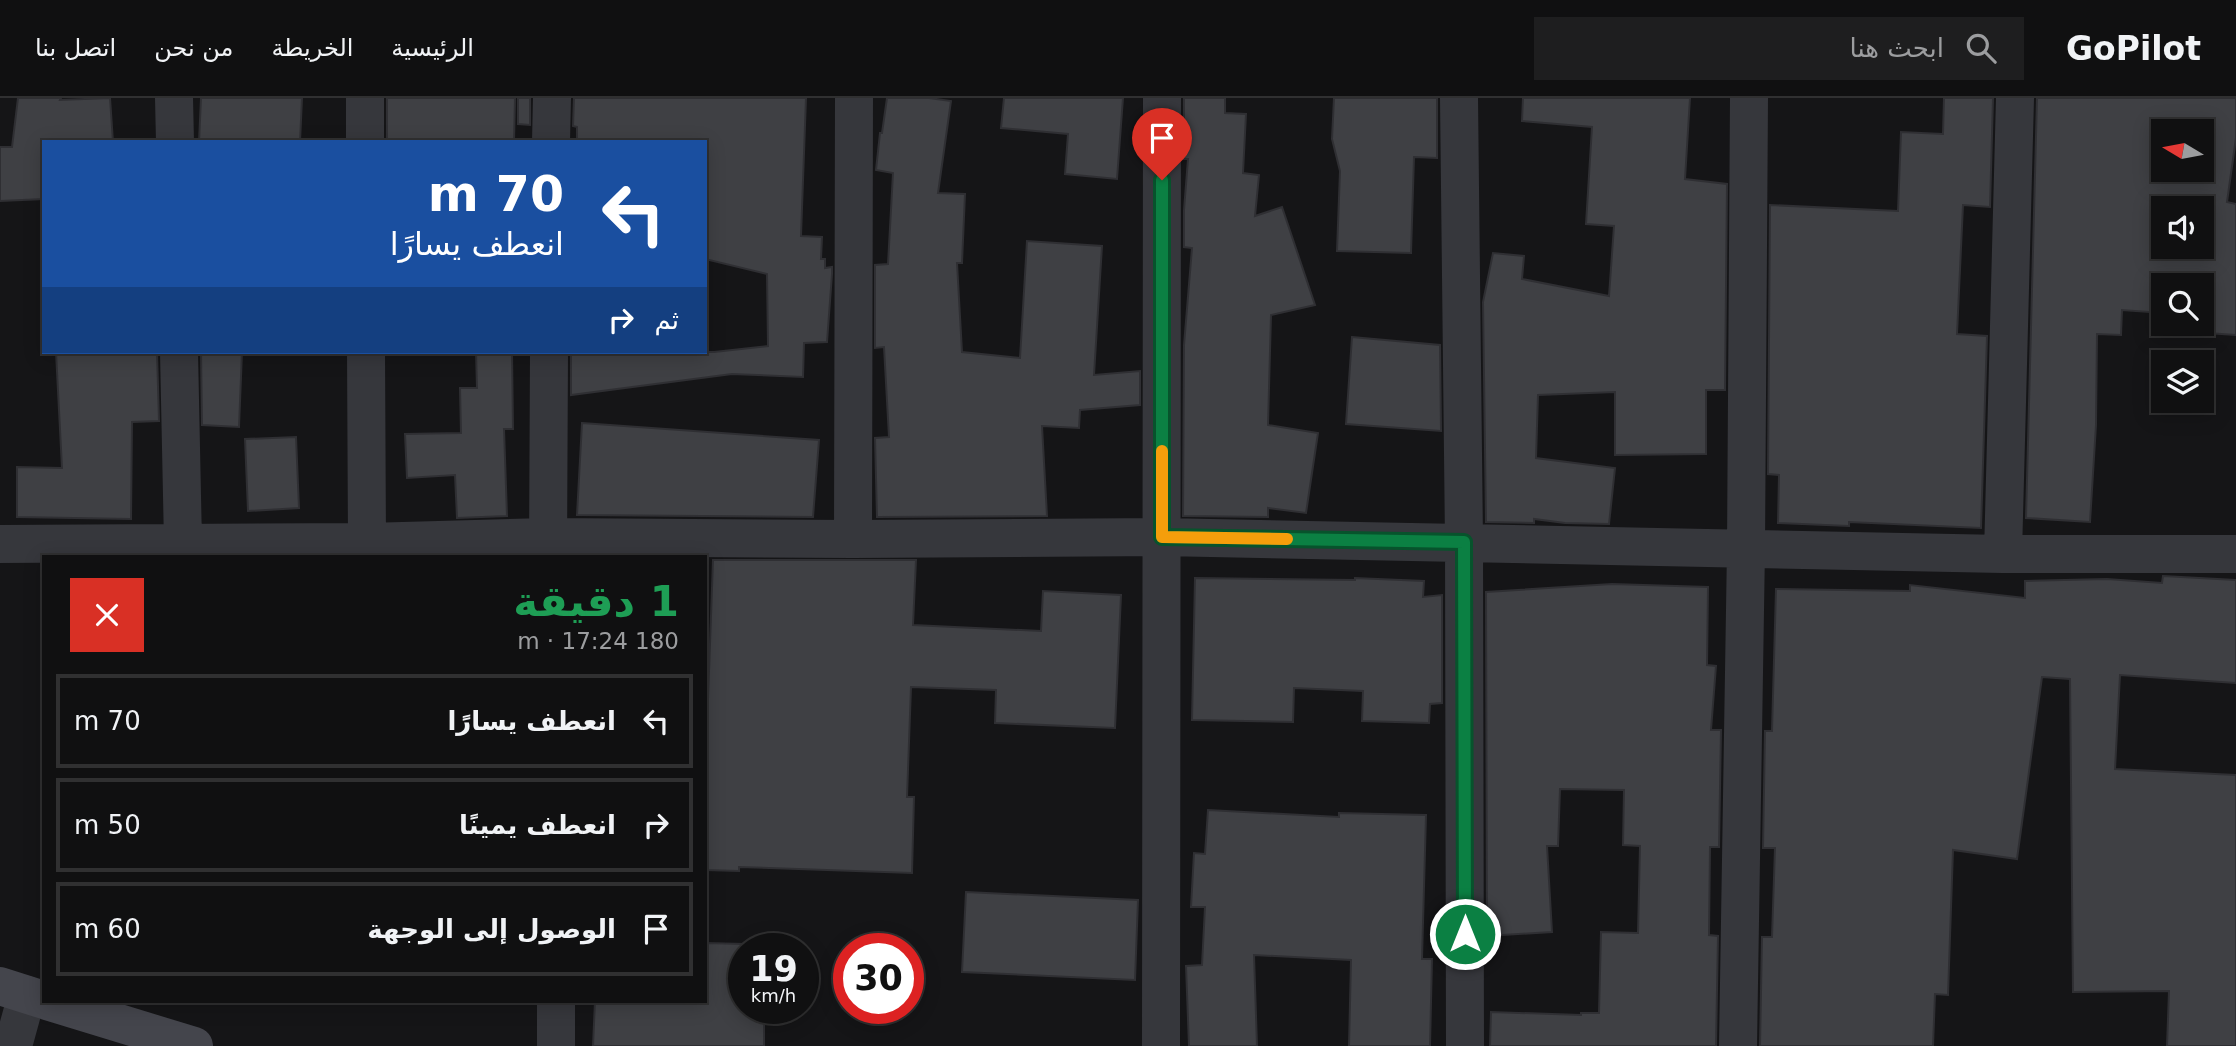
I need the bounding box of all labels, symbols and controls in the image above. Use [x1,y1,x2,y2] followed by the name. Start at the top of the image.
[1534,17,2024,80] search box
[1962,29,2000,67] icon: search
[2066,29,2201,68] text: GoPilot
[1849,33,1944,63] text: ابحث هنا
[35,34,116,62] text: اتصل بنا
[154,34,233,62] text: من نحن
[271,34,353,62] text: الخريطة
[391,34,474,62] text: الرئيسية
[1132,108,1192,180] pin
[1143,119,1181,157] icon: arrive
[2151,119,2214,182] north arrow
[2151,119,2214,413] map controls
[428,166,564,223] text: 70 m
[588,168,679,259] icon: left
[2151,196,2214,259] button: sound
[390,225,564,263] text: انعطف يسارًا
[2151,273,2214,336] button: search
[602,301,640,339] icon: right
[654,305,679,335] text: ثم
[2151,350,2214,413] button: layers
[513,577,679,626] text: 1 دقيقة
[70,578,144,652] button: close
[517,628,679,654] text: 180 m · 17:24
[637,702,675,740] icon: left
[74,706,141,736] text: 70 m
[447,706,616,736] text: انعطف يسارًا
[637,806,675,844] icon: right
[74,810,141,840] text: 50 m
[459,810,616,840] text: انعطف يمينًا
[1428,897,1502,971] position arrow
[637,910,675,948] icon: arrive
[74,914,141,944] text: 60 m
[367,914,616,944] text: الوصول إلى الوجهة
[833,933,924,1024] speed limit sign: 30
[749,949,798,989] text: 19
[751,985,796,1006] text: km/h

